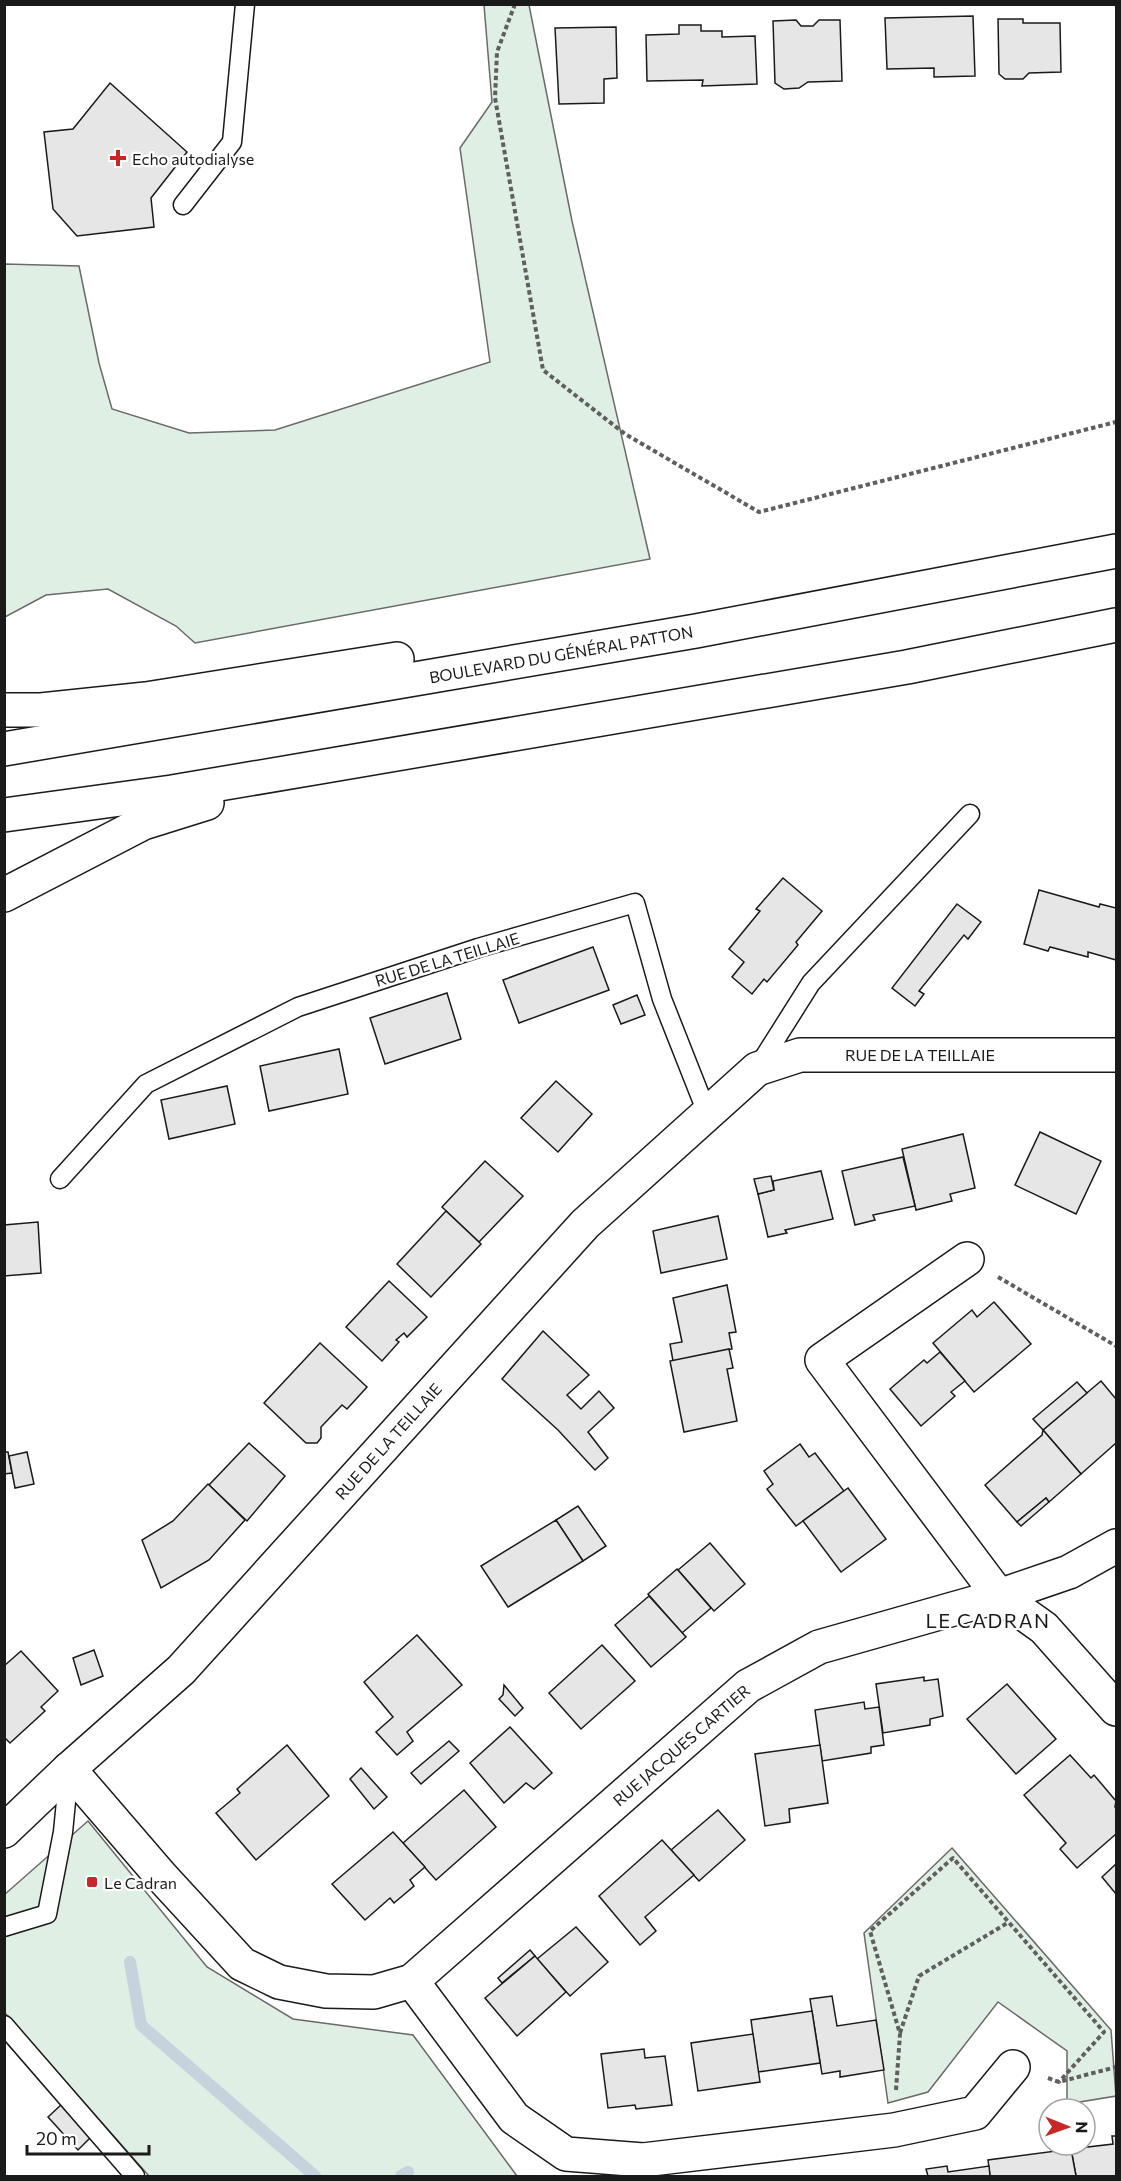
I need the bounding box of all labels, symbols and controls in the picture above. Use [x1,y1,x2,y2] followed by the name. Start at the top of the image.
[109,149,127,167] marker: Echo autodialyse
[132,149,254,168] place label: Echo autodialyse
[428,621,694,687] street label: BOULEVARD DU GÉNÉRAL PATTON
[373,928,521,990] street label: RUE DE LA TEILLAIE
[845,1045,995,1064] street label: RUE DE LA TEILLAIE
[331,1379,445,1503] street label: RUE DE LA TEILLAIE
[925,1608,1051,1632] district label: LE CADRAN
[609,1680,753,1810] street label: RUE JACQUES CARTIER
[104,1873,177,1892] place label: Le Cadran
[85,1875,99,1889] marker: Le Cadran
[1037,2097,1097,2157] north arrow
[27,2118,148,2156] scale bar
[1073,2121,1092,2133] text: N
[36,2127,77,2149] text: 20 m

